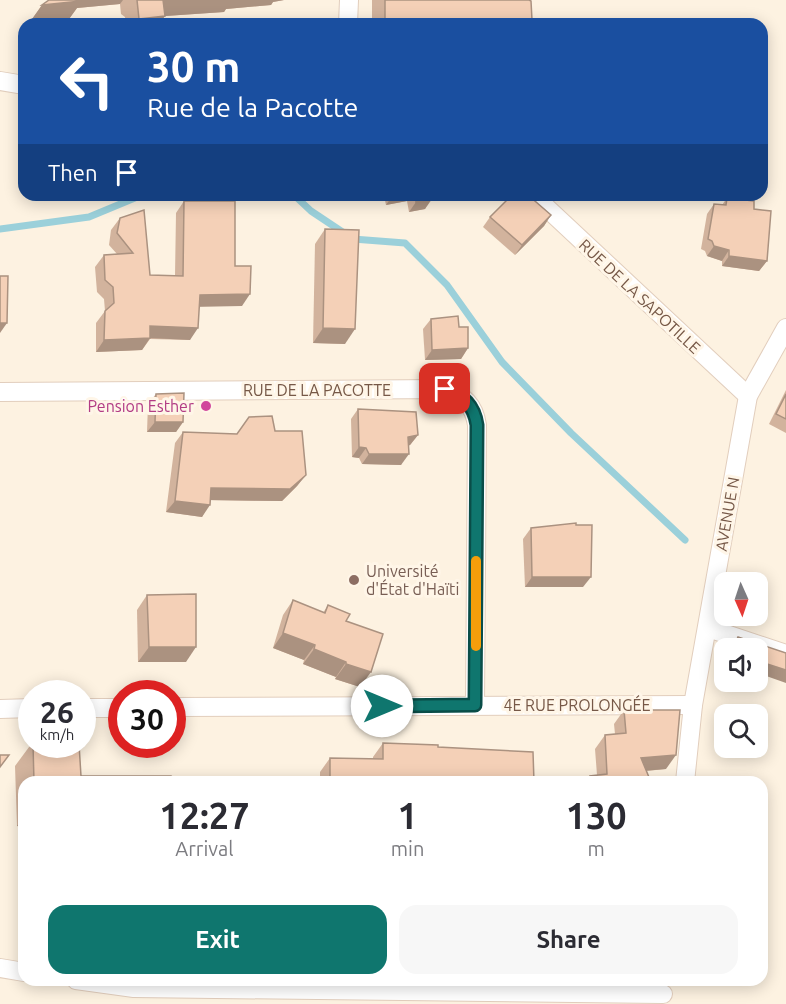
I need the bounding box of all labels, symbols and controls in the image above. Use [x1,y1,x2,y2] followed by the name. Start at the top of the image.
[48,42,126,120] icon: left
[147,43,241,90] text: 30 m
[147,92,359,122] text: Rue de la Pacotte
[110,156,143,189] icon: arrive
[48,160,98,185] text: Then
[576,235,704,357] street label: RUE DE LA SAPOTILLE
[419,363,470,414] pin
[428,372,461,405] icon: arrive
[243,381,391,399] street label: RUE DE LA PACOTTE
[88,397,194,415] place label: Pension Esther
[199,399,213,413] marker: Pension Esther
[712,475,742,553] street label: AVENUE N
[366,562,459,598] place label: Université d'État d'Haïti
[714,572,768,626] north arrow
[714,572,768,758] map controls
[347,573,361,587] marker: Université d'État d'Haïti
[714,638,768,692] button: sound
[350,674,414,738] position arrow
[108,680,186,758] speed limit sign: 30
[503,694,651,714] street label: 4E RUE PROLONGÉE
[40,695,74,729] text: 26
[714,704,768,758] button: search
[40,726,74,743] text: km/h
[159,795,249,836] text: 12:27
[397,795,418,836] text: 1
[566,795,627,836] text: 130
[175,837,234,860] text: Arrival
[391,837,424,860] text: min
[588,837,605,860] text: m
[48,905,387,974] button: Exit
[399,905,738,974] button: Share

